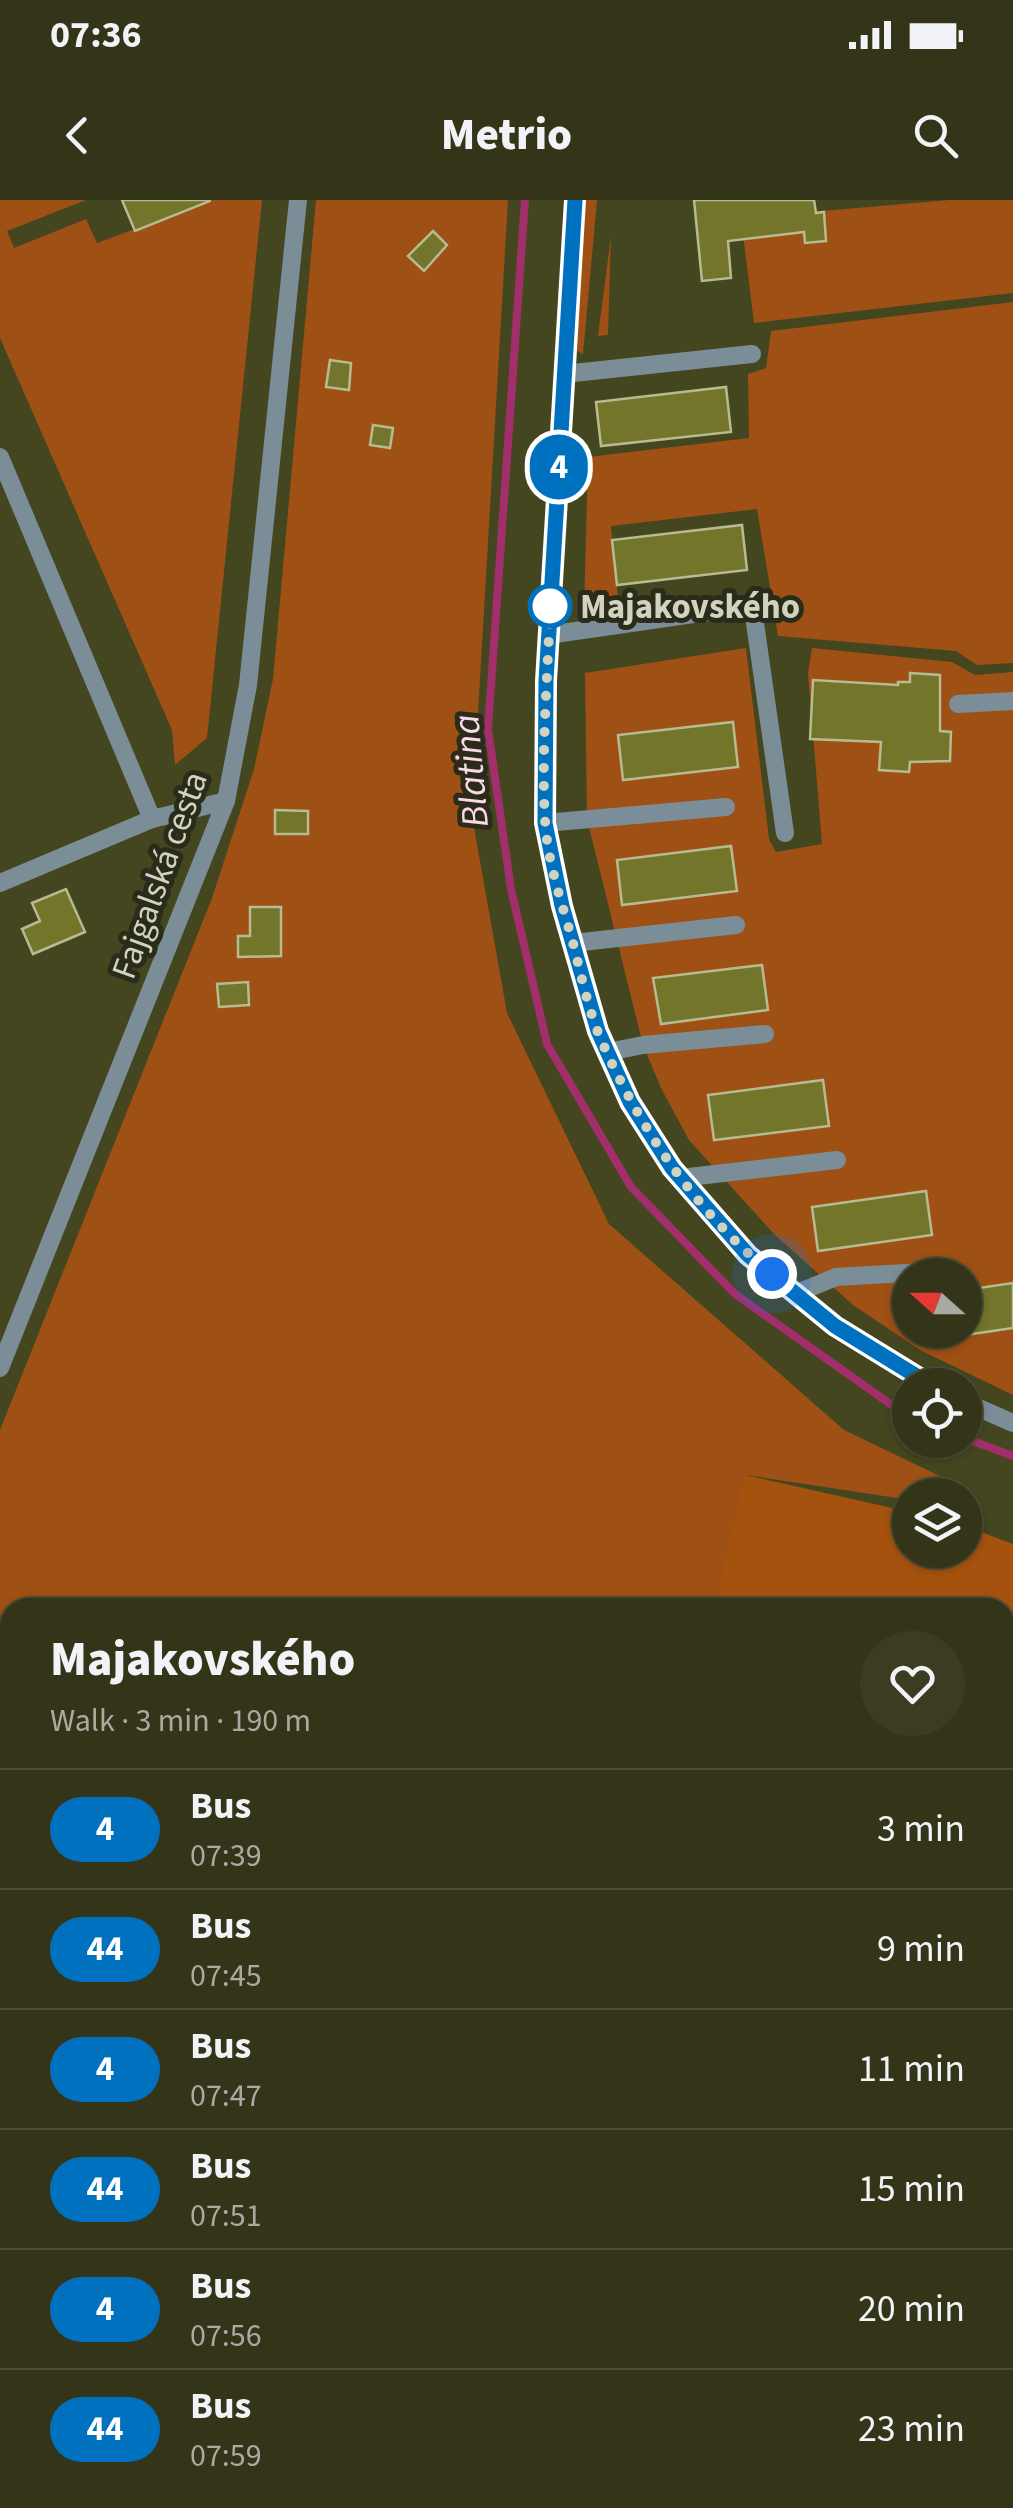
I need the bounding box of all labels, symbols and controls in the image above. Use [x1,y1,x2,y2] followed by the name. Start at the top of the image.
[50,8,142,62] text: 07:36
[441,103,572,167] text: Metrio
[50,108,105,163] icon: back
[908,108,963,163] icon: search
[526,434,592,500] line badge: 4
[550,442,568,492] text: 4
[580,582,800,632] place label: Majakovského
[529,585,571,627] marker: Majakovského
[439,712,503,830] water label: Blatina
[99,765,221,986] street label: Fajgalská cesta
[747,1249,797,1299] your location
[892,1258,982,1348] north arrow
[892,1258,982,1568] map controls
[892,1368,982,1458] button: locate
[892,1478,982,1568] button: layers
[50,1626,355,1694] text: Majakovského
[860,1631,965,1736] button: heart
[50,1698,311,1744] text: Walk · 3 min · 190 m
[190,1779,251,1833] text: Bus
[877,1802,965,1856] text: 3 min
[96,1804,114,1854] text: 4
[190,1833,262,1879] text: 07:39
[190,1899,251,1953] text: Bus
[877,1922,965,1976] text: 9 min
[87,1924,123,1974] text: 44
[190,1953,262,1999] text: 07:45
[190,2019,251,2073] text: Bus
[858,2042,965,2096] text: 11 min
[96,2044,114,2094] text: 4
[190,2073,262,2119] text: 07:47
[190,2139,251,2193] text: Bus
[858,2162,965,2216] text: 15 min
[87,2164,123,2214] text: 44
[190,2193,262,2239] text: 07:51
[190,2259,251,2313] text: Bus
[858,2282,965,2336] text: 20 min
[96,2284,114,2334] text: 4
[190,2313,262,2359] text: 07:56
[190,2379,251,2433] text: Bus
[858,2402,965,2456] text: 23 min
[87,2404,123,2454] text: 44
[190,2433,262,2479] text: 07:59

